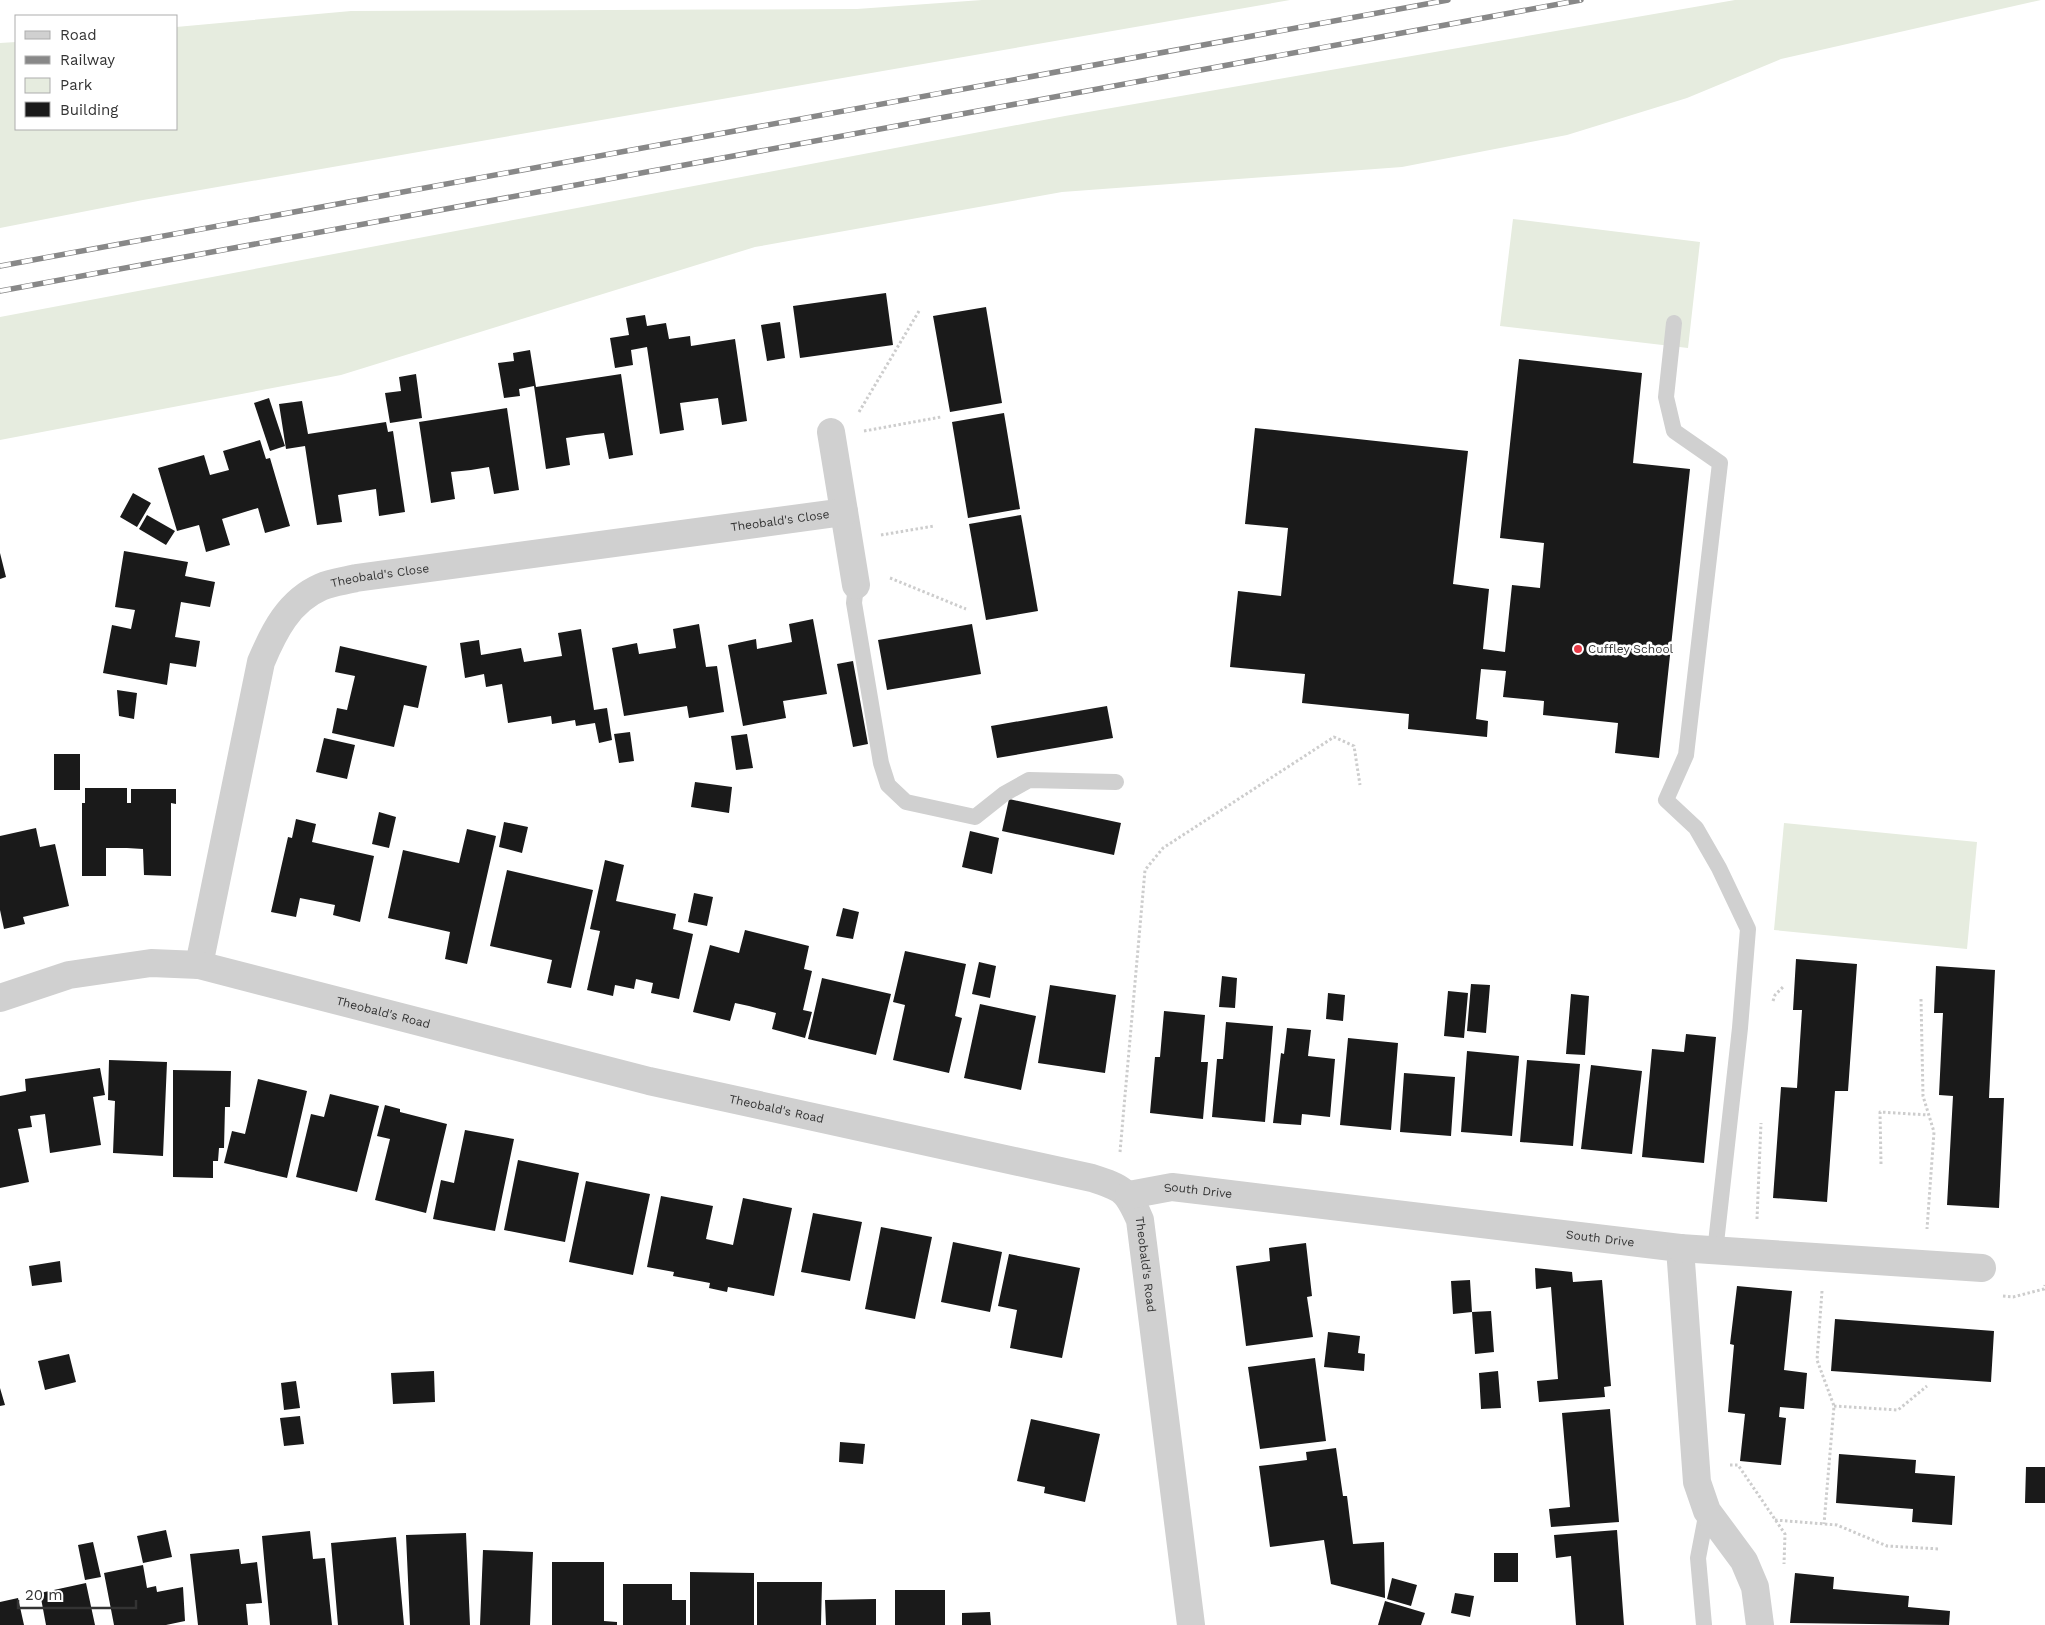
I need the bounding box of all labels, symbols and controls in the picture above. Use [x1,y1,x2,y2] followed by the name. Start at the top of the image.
[15,15,178,130] legend
[60,26,97,44] text: Road
[60,51,115,69] text: Railway
[60,76,93,94] text: Park
[60,101,118,119] text: Building
[730,507,830,534] street label: Theobald's Close
[329,561,430,590] street label: Theobald's Close
[1588,642,1674,656] place label: Cuffley School
[1572,643,1584,655] marker: Cuffley School
[335,994,432,1031] street label: Theobald's Road
[728,1092,825,1126] street label: Theobald's Road
[1163,1180,1233,1201] street label: South Drive
[1133,1216,1159,1313] street label: Theobald's Road
[1565,1227,1635,1249] street label: South Drive
[18,1578,135,1610] scale bar
[25,1586,63,1604] text: 20 m

